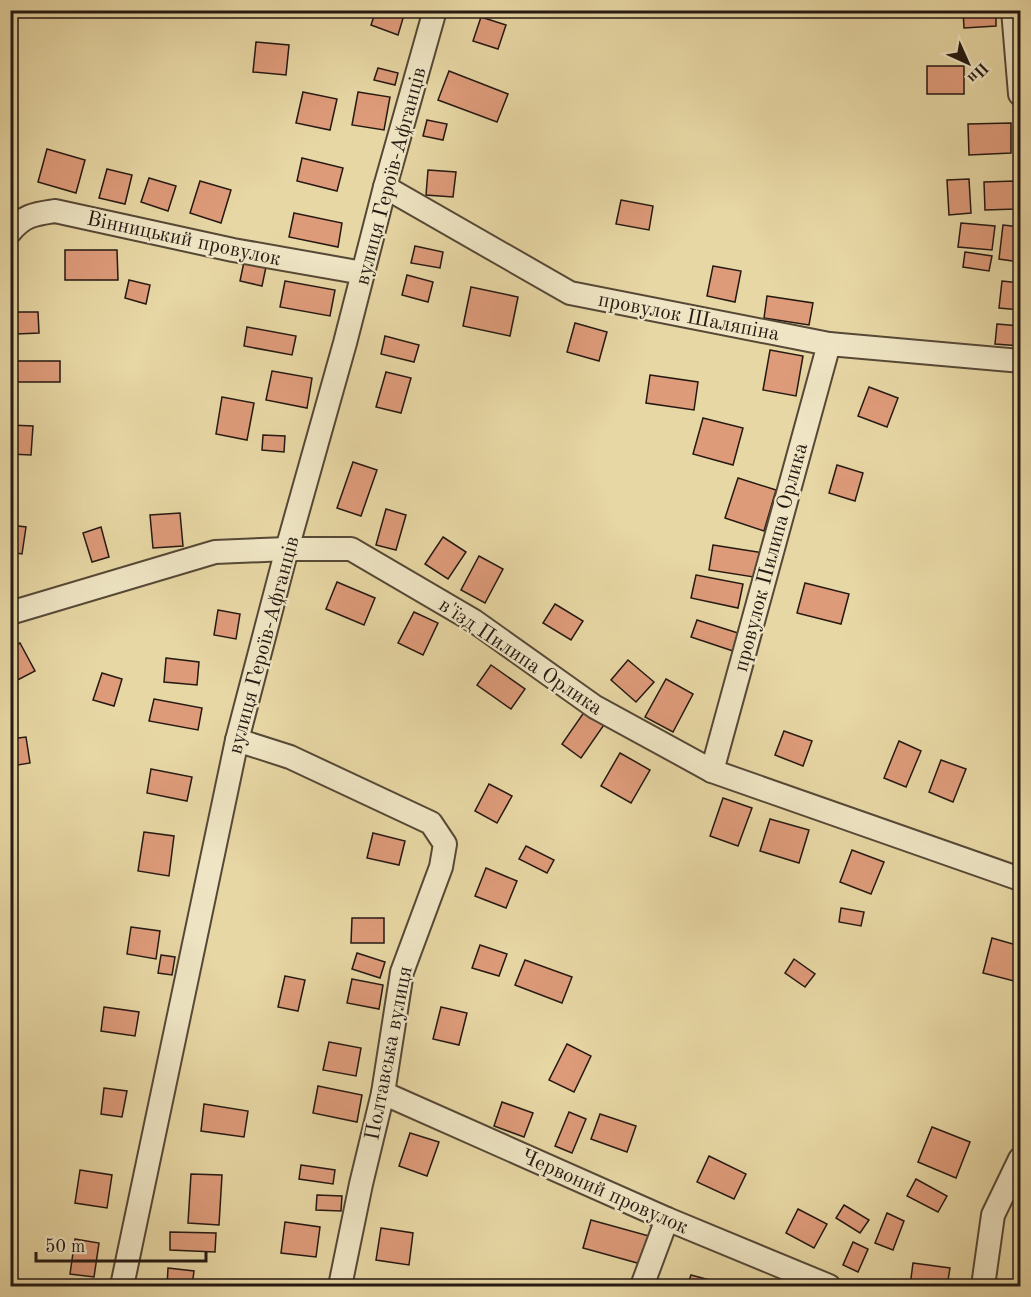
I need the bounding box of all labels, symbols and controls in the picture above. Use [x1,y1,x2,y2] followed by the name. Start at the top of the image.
[938,33,998,93] north arrow
[964,59,991,86] text: Пн
[352,65,431,288] street label: вулиця Героїв-Афганців
[85,209,283,270] street label: Вінницький провулок
[596,290,781,345] street label: провулок Шаляпіна
[731,441,812,674] street label: провулок Пилипа Орлика
[225,534,304,757] street label: вулиця Героїв-Афганців
[435,595,606,720] street label: в'їзд Пилипа Орлика
[362,964,417,1142] street label: Полтавська вулиця
[518,1146,692,1239] street label: Червоний провулок
[36,1225,206,1263] scale bar
[45,1238,85,1256] text: 50 m

